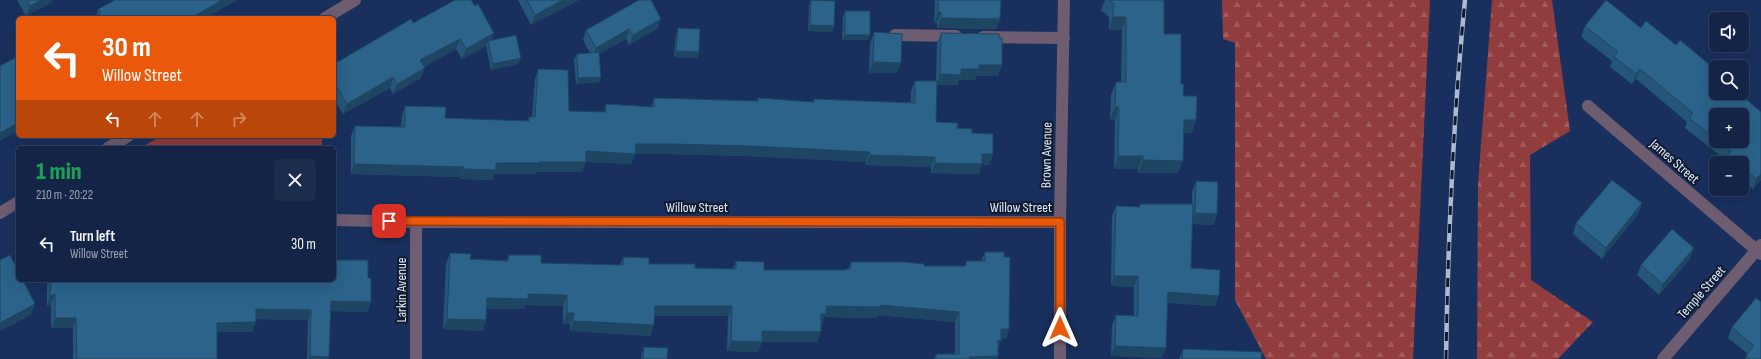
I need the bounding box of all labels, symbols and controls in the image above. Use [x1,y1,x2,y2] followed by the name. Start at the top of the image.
[1709,12,1749,196] map controls
[1709,12,1749,52] button: sound
[102,31,151,64] text: 30 m
[36,32,88,84] icon: left
[1709,60,1749,100] button: search
[102,65,182,86] text: Willow Street
[102,108,124,130] icon: left
[144,108,166,130] icon: ahead
[186,108,208,130] icon: ahead
[228,108,250,130] icon: right
[1709,108,1749,148] button: +
[1037,122,1056,188] street label: Brown Avenue
[1646,135,1703,187] street label: James Street
[1709,156,1749,196] button: −
[36,157,82,186] text: 1 min
[274,159,316,201] button: close
[36,187,93,203] text: 210 m · 20:22
[666,199,728,216] street label: Willow Street
[990,199,1052,216] street label: Willow Street
[372,204,406,238] pin
[378,210,400,232] icon: arrive
[70,227,115,246] text: Turn left
[36,233,58,255] icon: left
[291,235,316,254] text: 30 m
[70,246,128,262] text: Willow Street
[393,258,410,323] street label: Larkin Avenue
[1674,262,1729,322] street label: Temple Street
[1039,307,1081,349] position arrow

